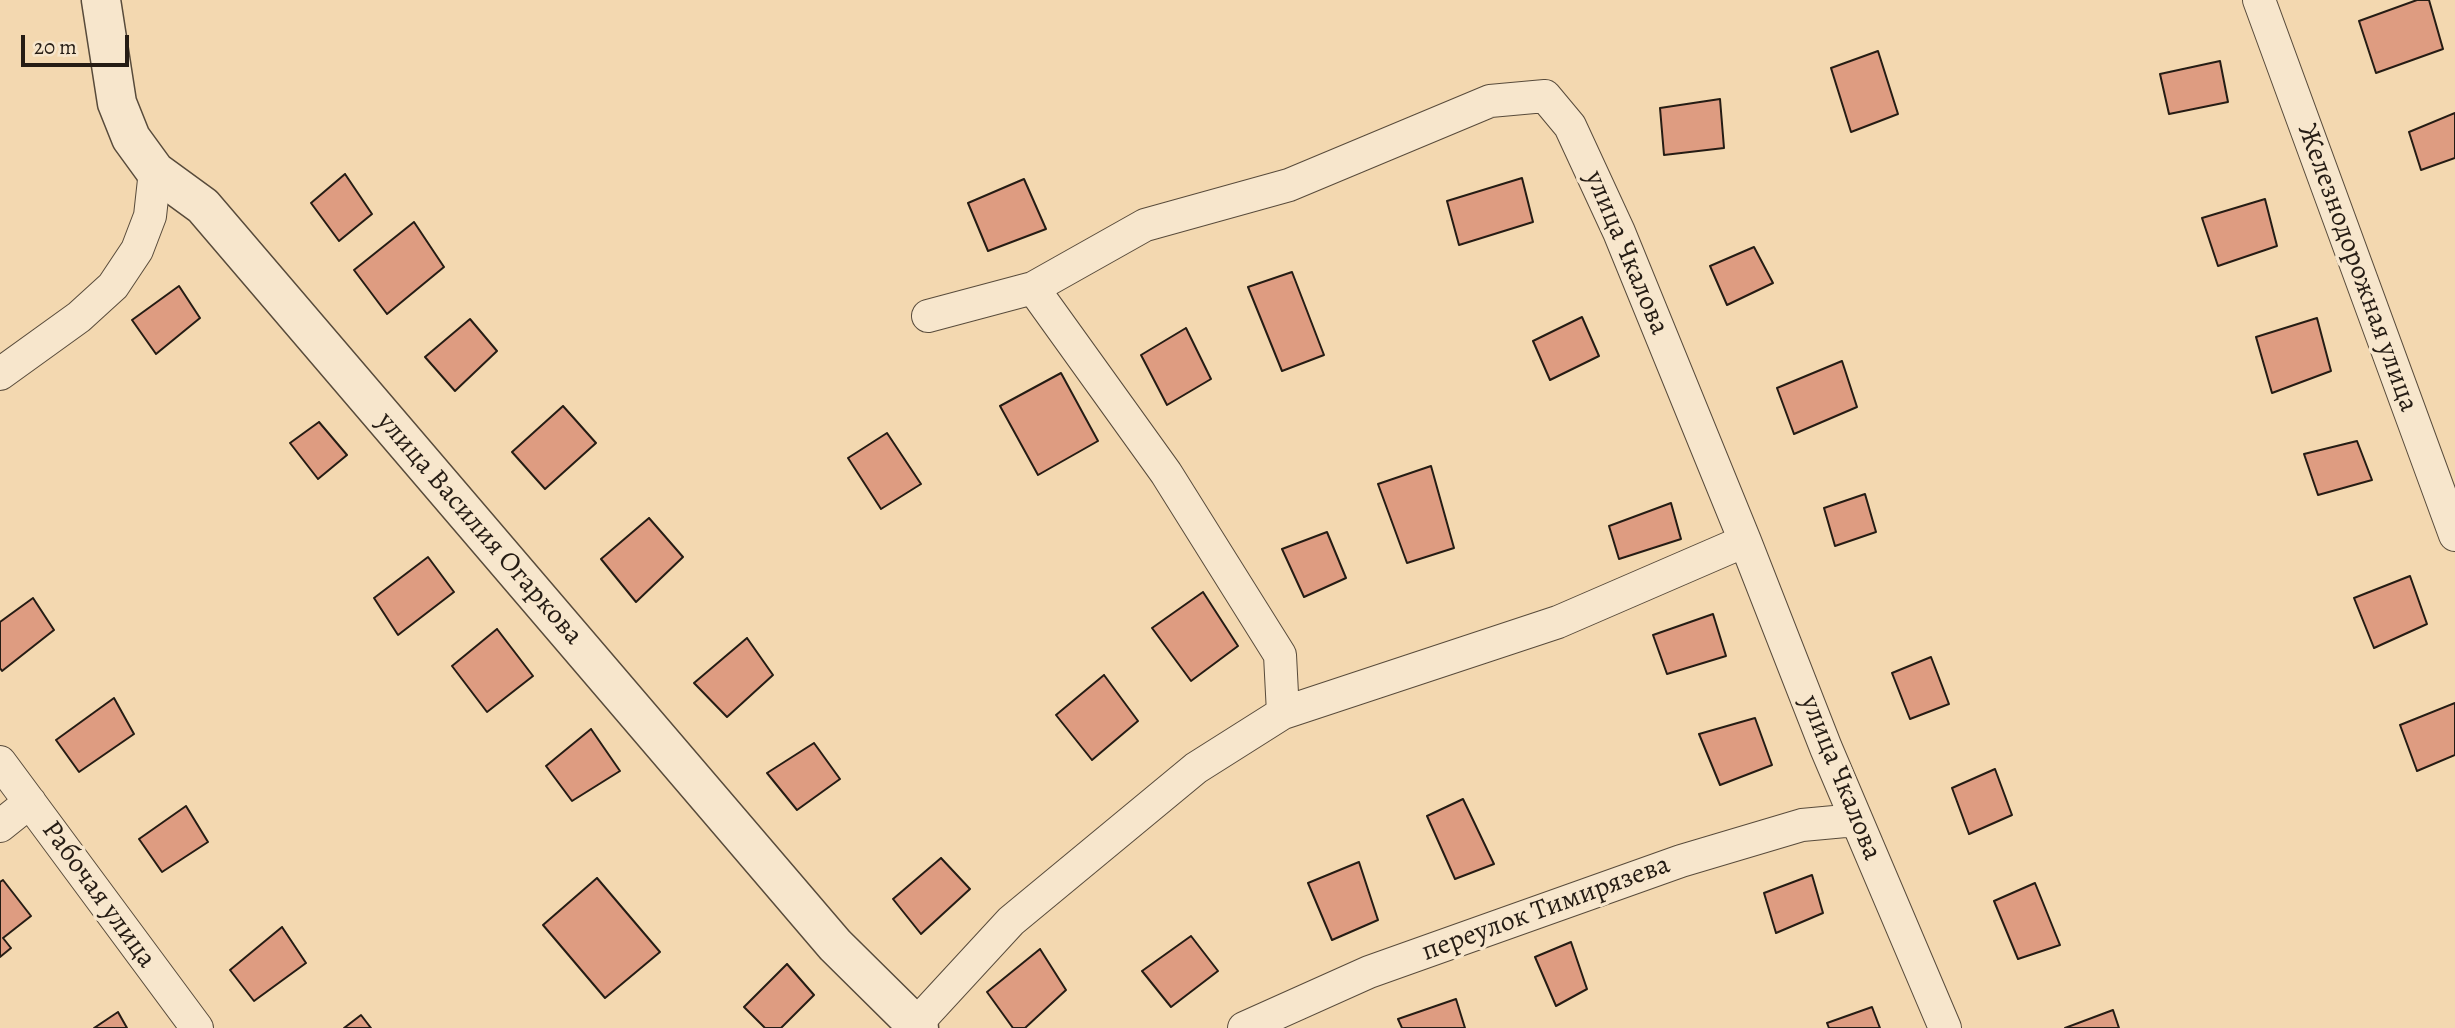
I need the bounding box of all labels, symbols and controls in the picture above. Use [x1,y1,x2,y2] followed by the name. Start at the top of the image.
[24,21,133,65] scale bar
[34,33,77,61] text: 20 m
[2289,120,2425,416] street label: Железнодорожная улица
[1576,166,1676,340] street label: улица Чкалова
[369,406,589,652] street label: улица Василия Огаркова
[1792,691,1888,865] street label: улица Чкалова
[33,815,163,975] street label: Рабочая улица
[1417,848,1675,970] street label: переулок Тимирязева

